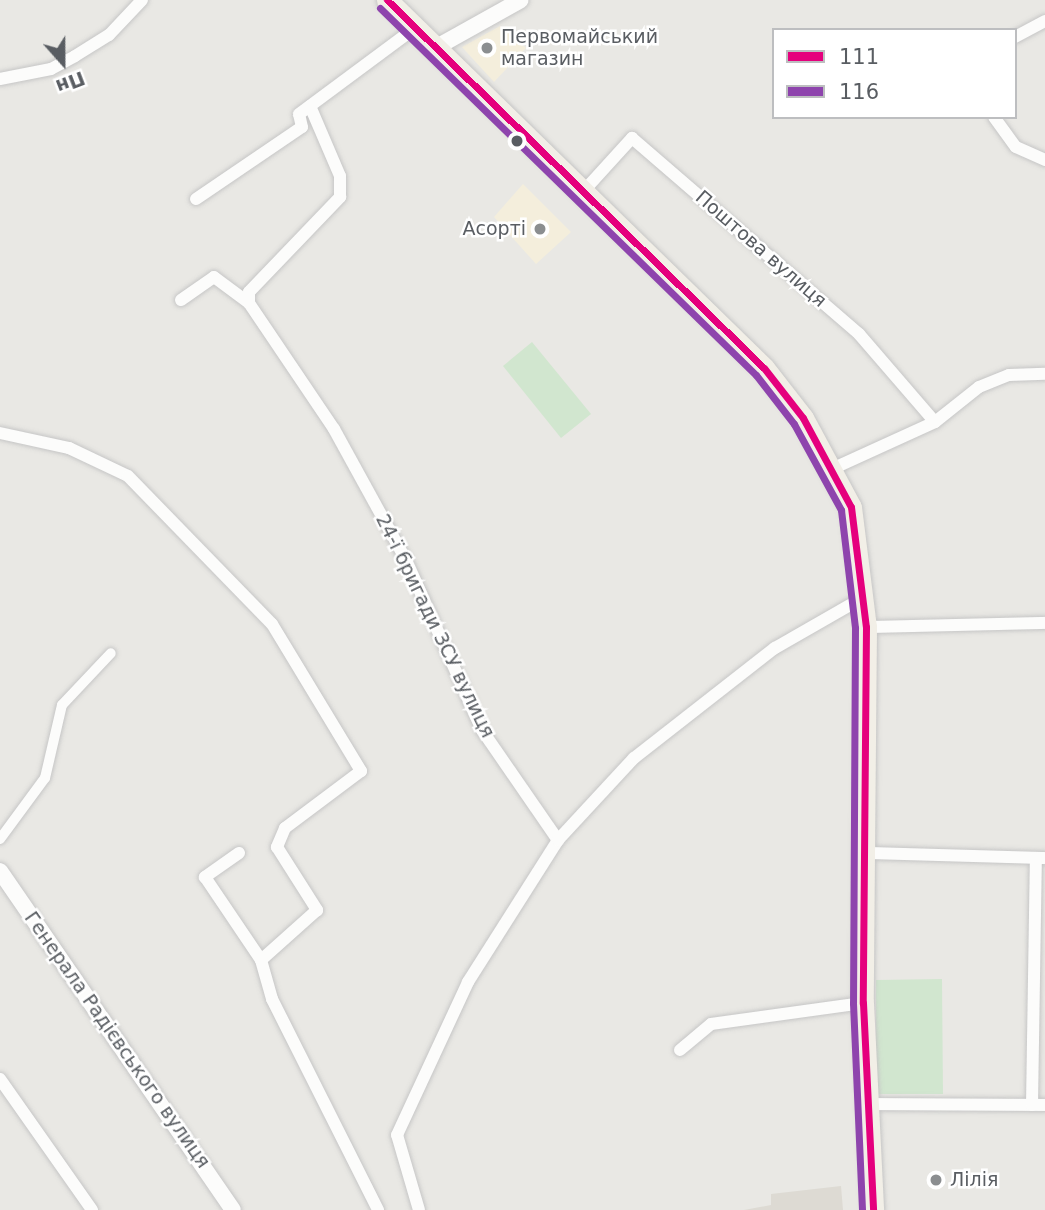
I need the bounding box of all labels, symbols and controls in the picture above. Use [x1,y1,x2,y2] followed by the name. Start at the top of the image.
[501,26,658,70] place label: Первомайський магазин
[28,28,98,98] north arrow
[772,28,1017,119] legend
[479,40,495,56] marker: Первомайський магазин
[839,45,879,69] text: 111
[53,67,88,98] text: Пн
[839,80,879,104] text: 116
[510,134,524,148] unlabelled marker
[691,186,831,312] street label: Поштова вулиця
[463,218,526,240] place label: Асорті
[532,221,548,237] marker: Асорті
[371,510,499,742] street label: 24-ї бригади ЗСУ вулиця
[19,907,215,1173] street label: Генерала Радієвського вулиця
[950,1169,998,1191] place label: Лілія
[928,1172,944,1188] marker: Лілія

